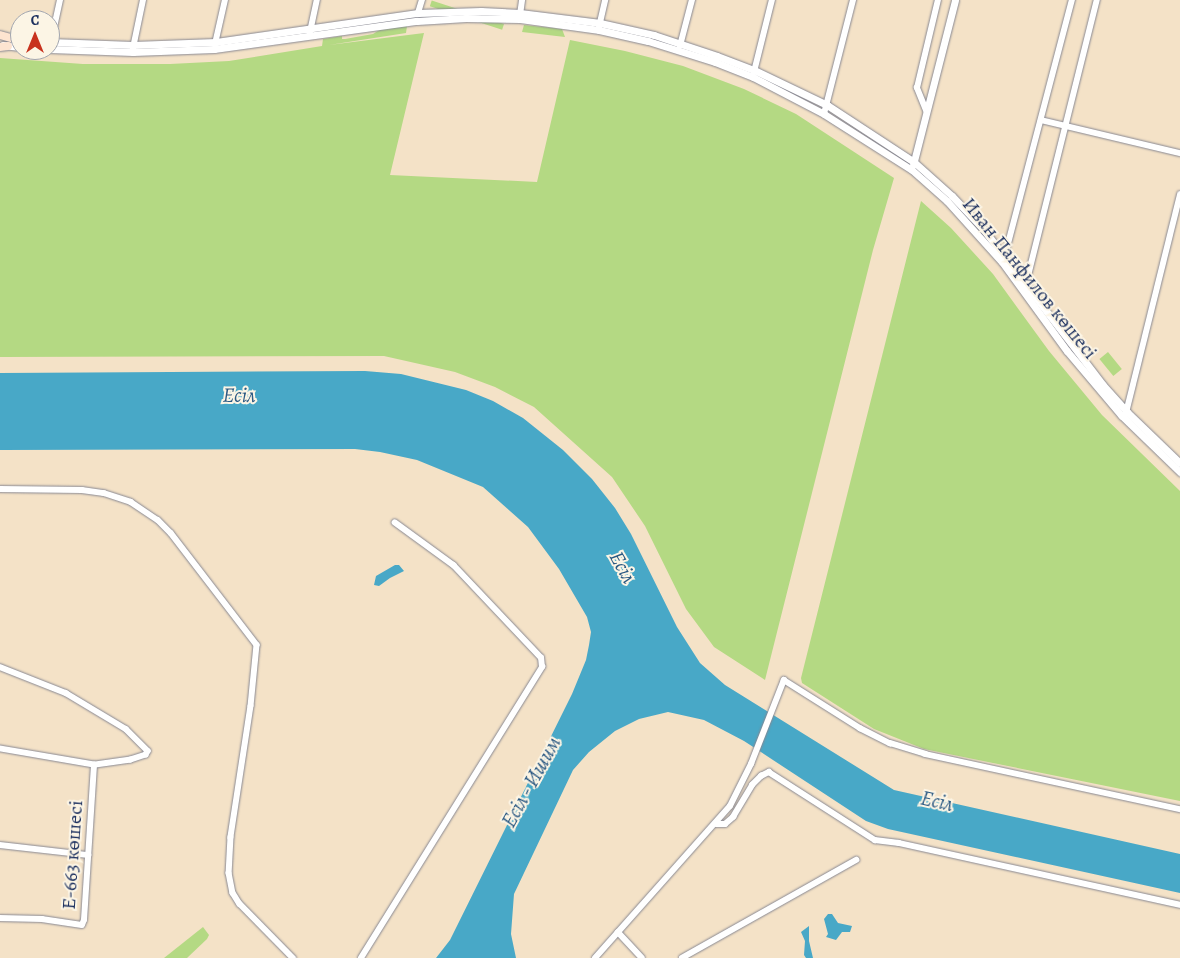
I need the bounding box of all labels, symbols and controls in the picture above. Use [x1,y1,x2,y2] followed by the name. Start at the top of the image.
[10,10,60,60] north arrow
[31,11,39,30] text: С
[957,192,1103,364] street label: Иван Панфилов көшесі
[223,382,255,408] water label: Есіл
[604,547,642,587] water label: Есіл
[496,732,566,832] water label: Есіл - Ишим
[918,785,956,817] water label: Есіл
[56,800,88,910] street label: Е-663 көшесі

